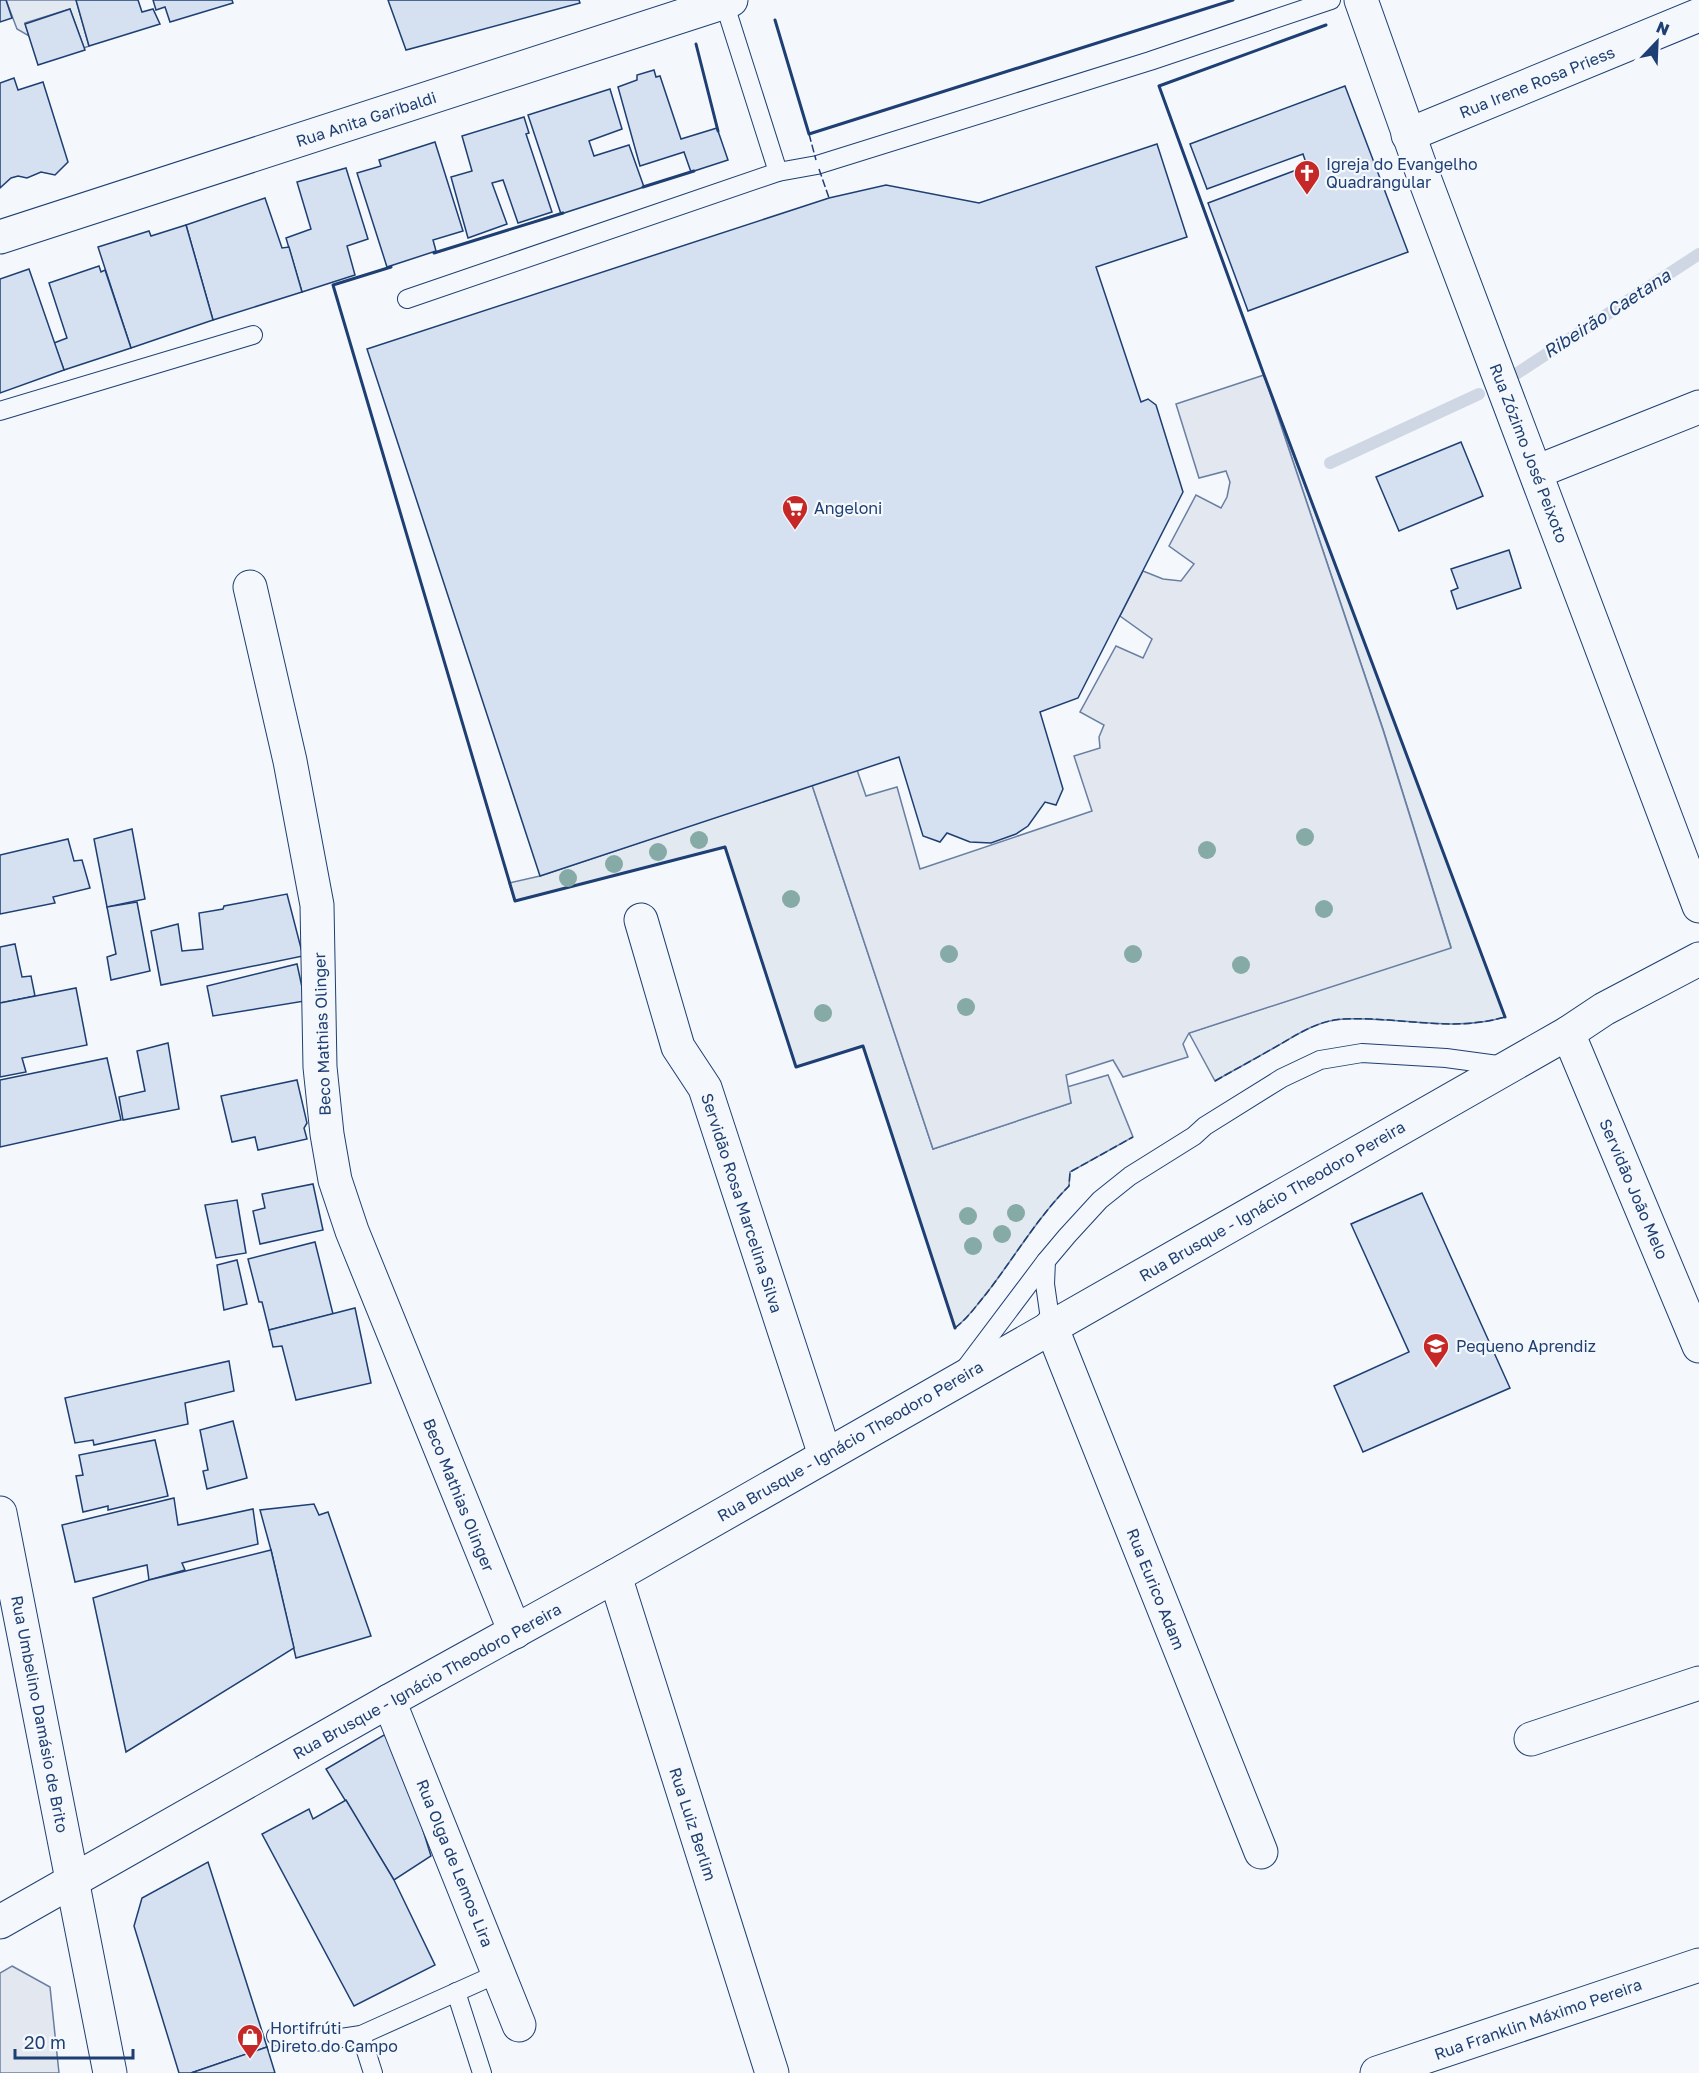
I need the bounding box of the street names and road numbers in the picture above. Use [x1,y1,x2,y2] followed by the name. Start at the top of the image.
[1456,42,1618,122] street label: Rua Irene Rosa Priess
[293,87,439,151] street label: Rua Anita Garibaldi
[1486,360,1572,546] street label: Rua Zózimo José Peixoto
[309,952,335,1116] street label: Beco Mathias Olinger
[697,1091,787,1315] street label: Servidão Rosa Marcelina Silva
[1135,1116,1409,1286] street label: Rua Brusque - Ignácio Theodoro Pereira
[1595,1116,1673,1262] street label: Servidão João Melo
[713,1356,987,1526] street label: Rua Brusque - Ignácio Theodoro Pereira
[419,1415,499,1575] street label: Beco Mathias Olinger
[1123,1525,1189,1653] street label: Rua Eurico Adam
[7,1594,73,1834] street label: Rua Umbelino Damásio de Brito
[289,1599,565,1763] street label: Rua Brusque - Ignácio Theodoro Pereira
[665,1765,721,1883] street label: Rua Luiz Berlim
[412,1776,498,1950] street label: Rua Olga de Lemos Lira
[1432,1974,1644,2064] street label: Rua Franklin Máximo Pereira

